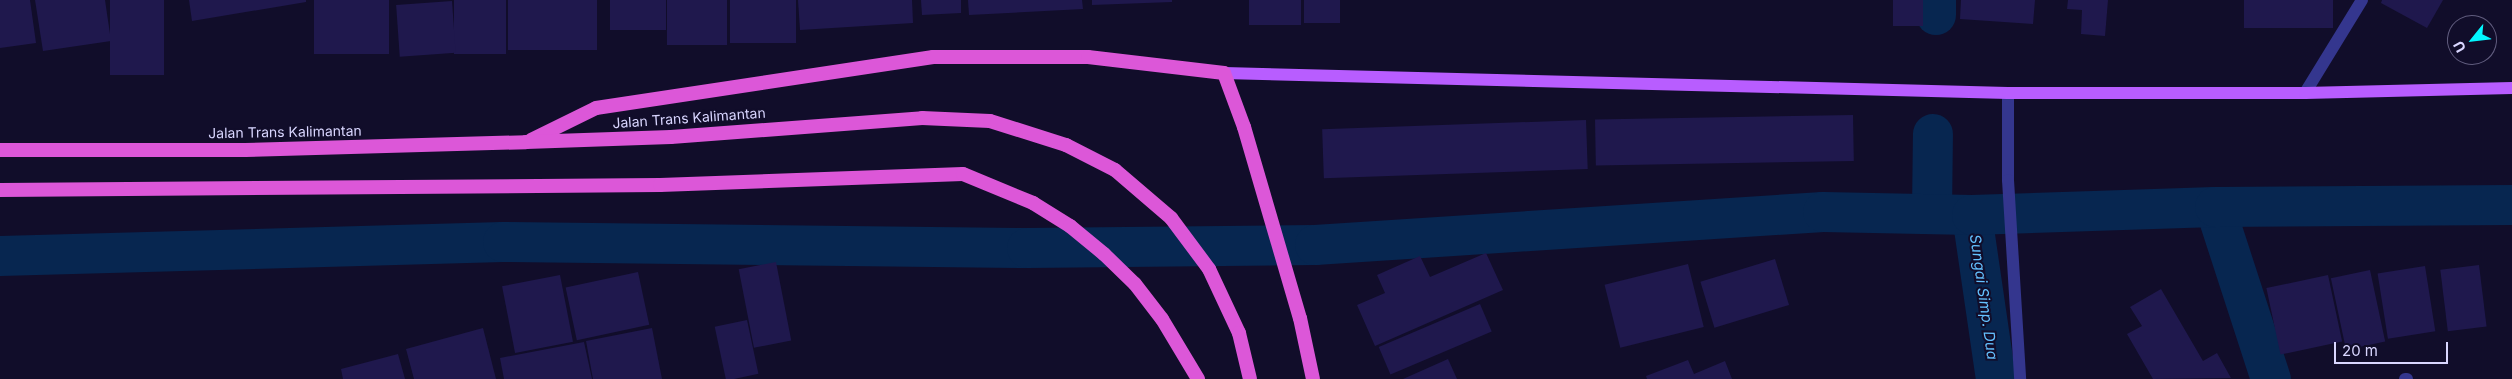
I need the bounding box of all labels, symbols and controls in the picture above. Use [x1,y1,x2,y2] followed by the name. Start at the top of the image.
[2447,15,2497,65] north arrow
[2449,38,2469,56] text: U
[612,104,766,132] street label: Jalan Trans Kalimantan
[208,122,362,142] street label: Jalan Trans Kalimantan
[1966,233,2002,361] water label: Sungai Simp. Dua
[2337,332,2451,364] scale bar
[2342,341,2378,360] text: 20 m

